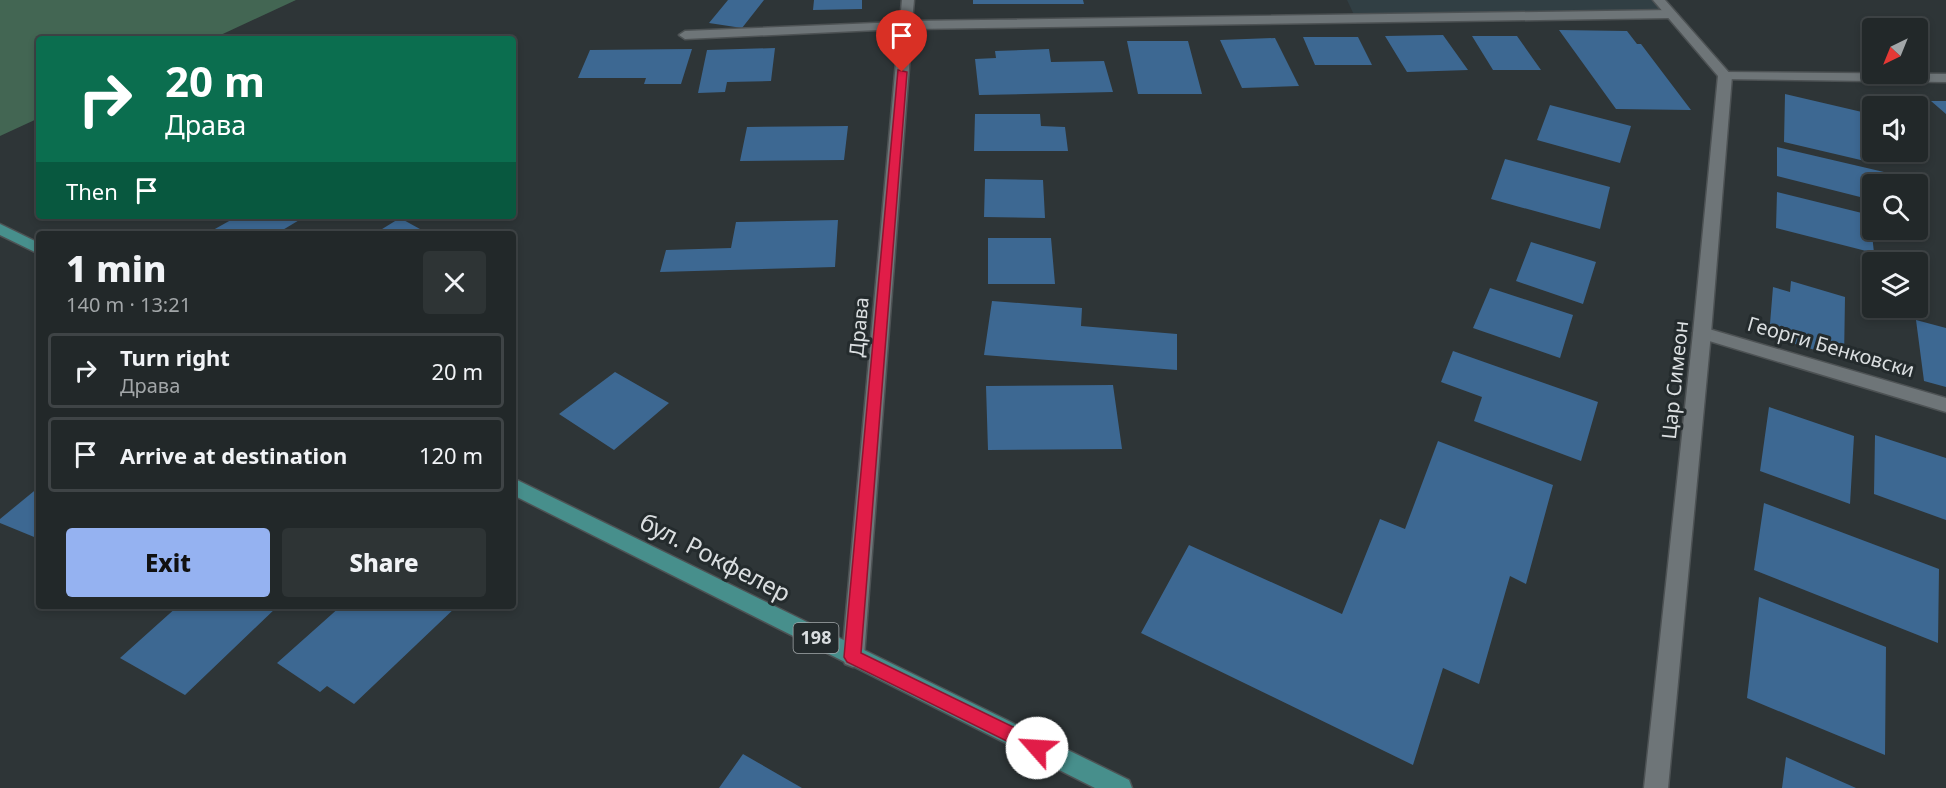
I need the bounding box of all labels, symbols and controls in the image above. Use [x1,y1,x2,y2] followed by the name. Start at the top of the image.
[876,10,927,72] pin
[1862,18,1928,84] north arrow
[1862,18,1928,318] map controls
[885,19,918,52] icon: arrive
[165,52,265,109] text: 20 m
[66,60,144,138] icon: right
[1862,96,1928,162] button: sound
[165,106,246,143] text: Драва
[130,174,163,207] icon: arrive
[1862,174,1928,240] button: search
[66,176,118,206] text: Then
[66,244,167,293] text: 1 min
[423,251,486,314] button: close
[1862,252,1928,318] button: layers
[66,291,191,318] text: 140 m · 13:21
[842,296,875,358] street label: Драва
[1744,310,1918,383] street label: Георги Бенковски
[1655,319,1694,441] street label: Цар Симеон
[120,342,230,372] text: Turn right
[69,354,102,387] icon: right
[432,356,483,386] text: 20 m
[120,372,180,399] text: Драва
[69,438,102,471] icon: arrive
[120,440,347,470] text: Arrive at destination
[419,440,483,470] text: 120 m
[635,505,797,609] street label: бул. Рокфелер
[66,528,270,597] button: Exit
[282,528,486,597] button: Share
[794,623,838,653] road number: 198
[1005,716,1069,780] position arrow

